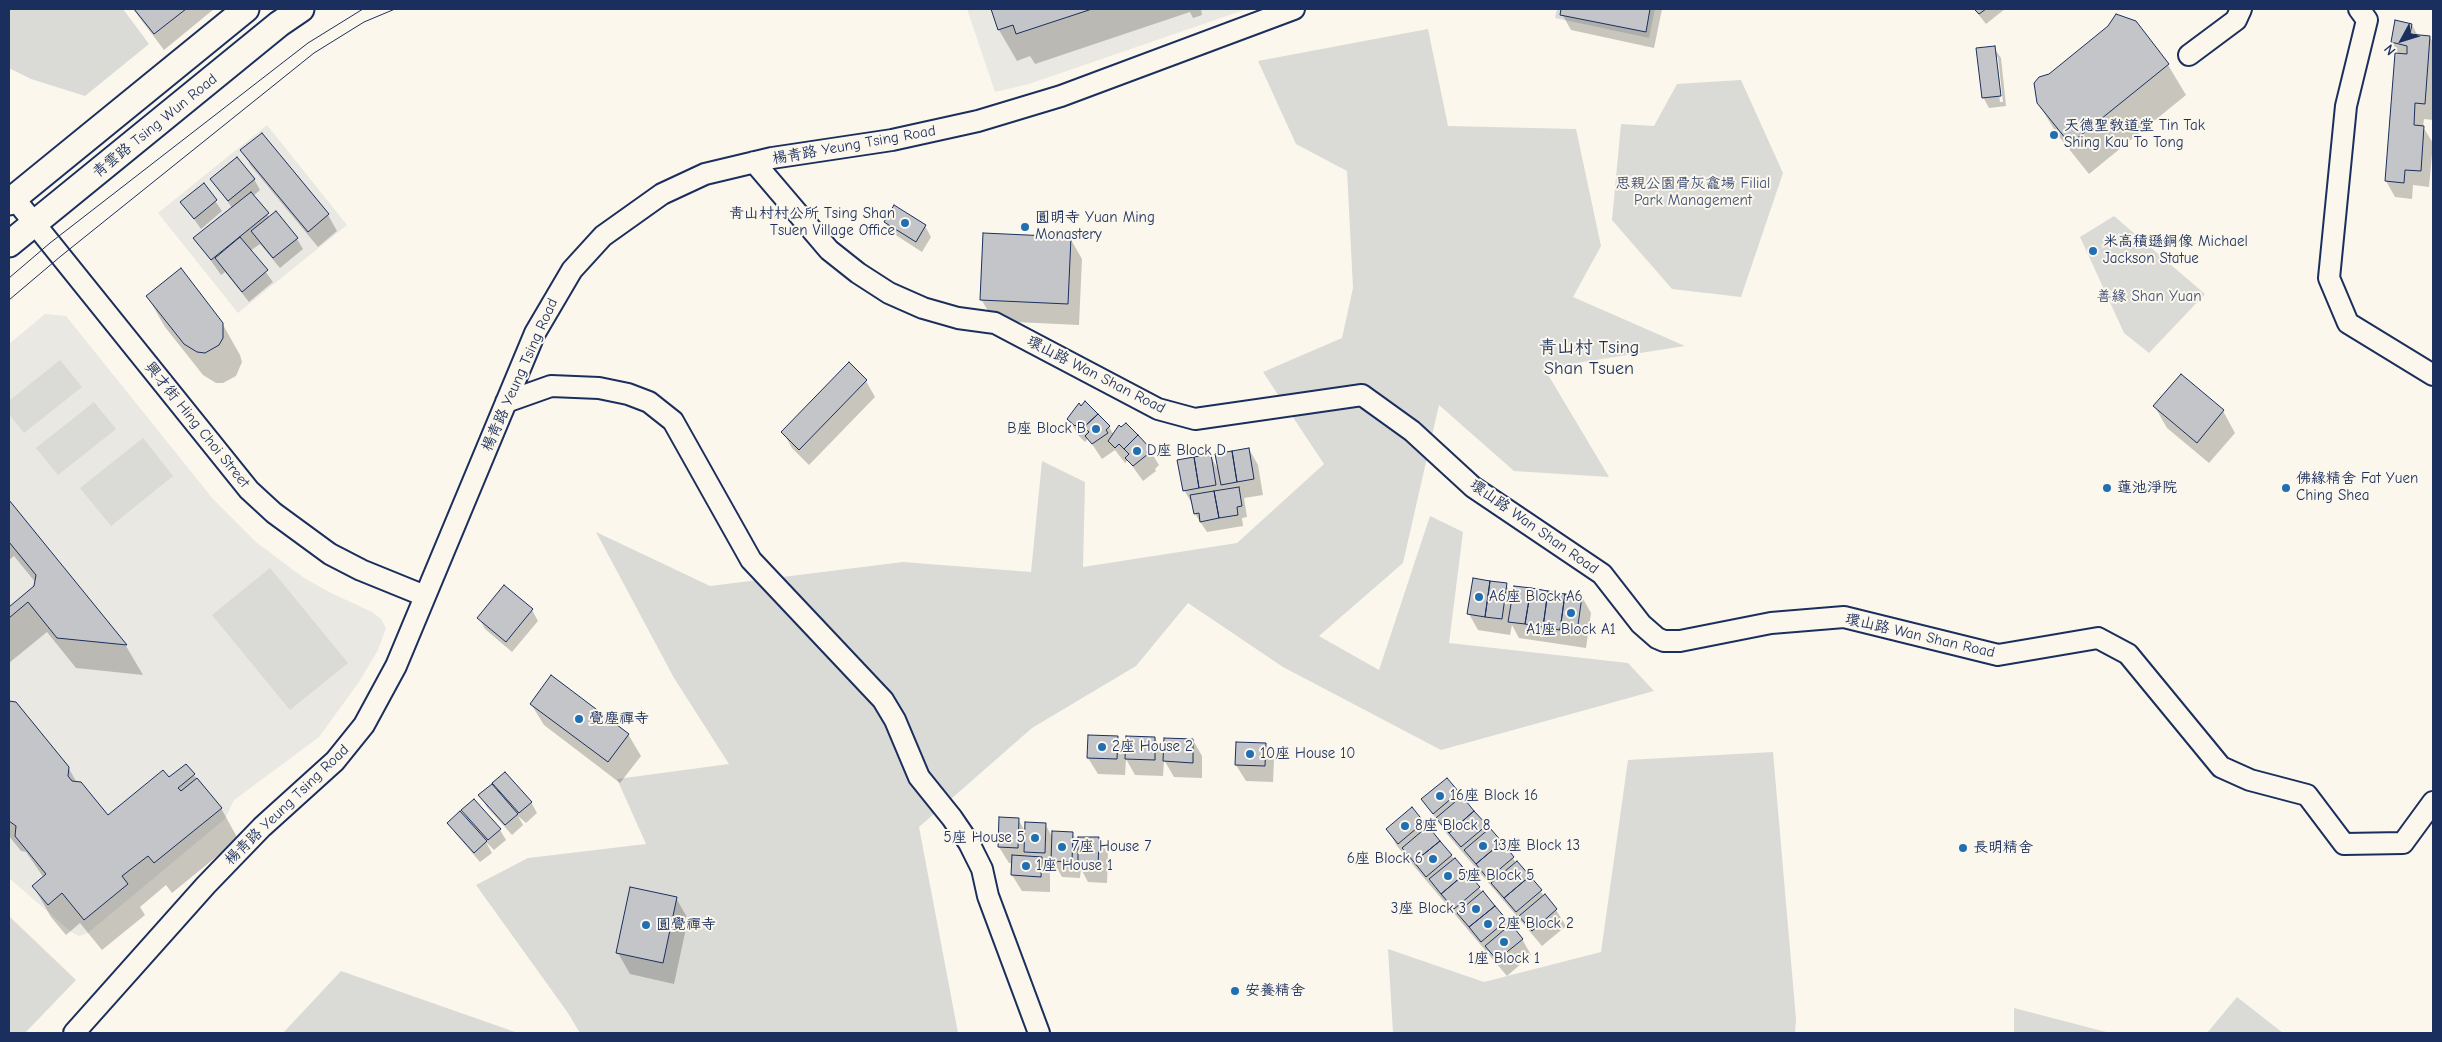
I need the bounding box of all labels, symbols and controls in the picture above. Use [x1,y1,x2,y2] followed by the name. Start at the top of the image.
[2377,15,2427,65] north arrow
[2380,41,2399,59] text: N
[89,70,221,182] street label: 青雲路 Tsing Wun Road
[2064,117,2205,152] place label: 天德聖教道堂 Tin Tak Shing Kau To Tong
[771,122,937,168] street label: 楊青路 Yeung Tsing Road
[2048,129,2060,141] marker: 天德聖教道堂 Tin Tak Shing Kau To Tong
[1616,175,1770,210] park label: 思親公園骨灰龕場 Filial Park Management
[729,205,895,240] place label: 青山村村公所 Tsing Shan Tsuen Village Office
[1035,209,1155,244] place label: 圓明寺 Yuan Ming Monastery
[899,217,911,229] marker: 青山村村公所 Tsing Shan Tsuen Village Office
[1019,221,1031,233] marker: 圓明寺 Yuan Ming Monastery
[2103,233,2248,268] place label: 米高積遜銅像 Michael Jackson Statue
[2087,245,2099,257] marker: 米高積遜銅像 Michael Jackson Statue
[2097,288,2201,306] park label: 善緣 Shan Yuan
[478,296,562,454] street label: 楊青路 Yeung Tsing Road
[1024,332,1168,418] street label: 環山路 Wan Shan Road
[1538,337,1640,379] district label: 青山村 Tsing Shan Tsuen
[141,358,253,492] street label: 興才街 Hing Choi Street
[1007,420,1086,438] place label: B座 Block B
[1090,423,1102,435] marker: B座 Block B
[1147,442,1226,460] place label: D座 Block D
[1131,445,1143,457] marker: D座 Block D
[2296,470,2418,505] place label: 佛緣精舍 Fat Yuen Ching Shea
[1466,476,1602,578] street label: 環山路 Wan Shan Road
[2117,479,2177,497] place label: 蓮池淨院
[2101,482,2113,494] marker: 蓮池淨院
[2280,482,2292,494] marker: 佛緣精舍 Fat Yuen Ching Shea
[1489,588,1583,606] place label: A6座 Block A6
[1473,591,1485,603] marker: A6座 Block A6
[1565,607,1577,619] marker: A1座 Block A1
[1844,610,1996,662] street label: 環山路 Wan Shan Road
[1526,621,1616,639] place label: A1座 Block A1
[589,710,649,728] place label: 覺塵禪寺
[573,713,585,725] marker: 覺塵禪寺
[1112,738,1193,756] place label: 2座 House 2
[221,741,353,869] street label: 楊青路 Yeung Tsing Road
[1096,741,1108,753] marker: 2座 House 2
[1260,745,1355,763] place label: 10座 House 10
[1244,748,1256,760] marker: 10座 House 10
[1450,787,1538,805] place label: 16座 Block 16
[1434,790,1446,802] marker: 16座 Block 16
[1415,817,1490,835] place label: 8座 Block 8
[1399,820,1411,832] marker: 8座 Block 8
[944,829,1025,847] place label: 5座 House 5
[1029,832,1041,844] marker: 5座 House 5
[1493,837,1580,855] place label: 13座 Block 13
[1072,838,1151,856] place label: 7座 House 7
[1973,839,2033,857] place label: 長明精舍
[1477,840,1489,852] marker: 13座 Block 13
[1056,841,1068,853] marker: 7座 House 7
[1957,842,1969,854] marker: 長明精舍
[1347,850,1423,868] place label: 6座 Block 6
[1427,853,1439,865] marker: 6座 Block 6
[1036,857,1113,875] place label: 1座 House 1
[1020,860,1032,872] marker: 1座 House 1
[1458,867,1534,885] place label: 5座 Block 5
[1442,870,1454,882] marker: 5座 Block 5
[1391,900,1466,918] place label: 3座 Block 3
[1470,903,1482,915] marker: 3座 Block 3
[1498,915,1574,933] place label: 2座 Block 2
[656,916,716,934] place label: 圓覺禪寺
[1482,918,1494,930] marker: 2座 Block 2
[640,919,652,931] marker: 圓覺禪寺
[1498,936,1510,948] marker: 1座 Block 1
[1468,950,1540,968] place label: 1座 Block 1
[1245,982,1305,1000] place label: 安養精舍
[1229,985,1241,997] marker: 安養精舍

